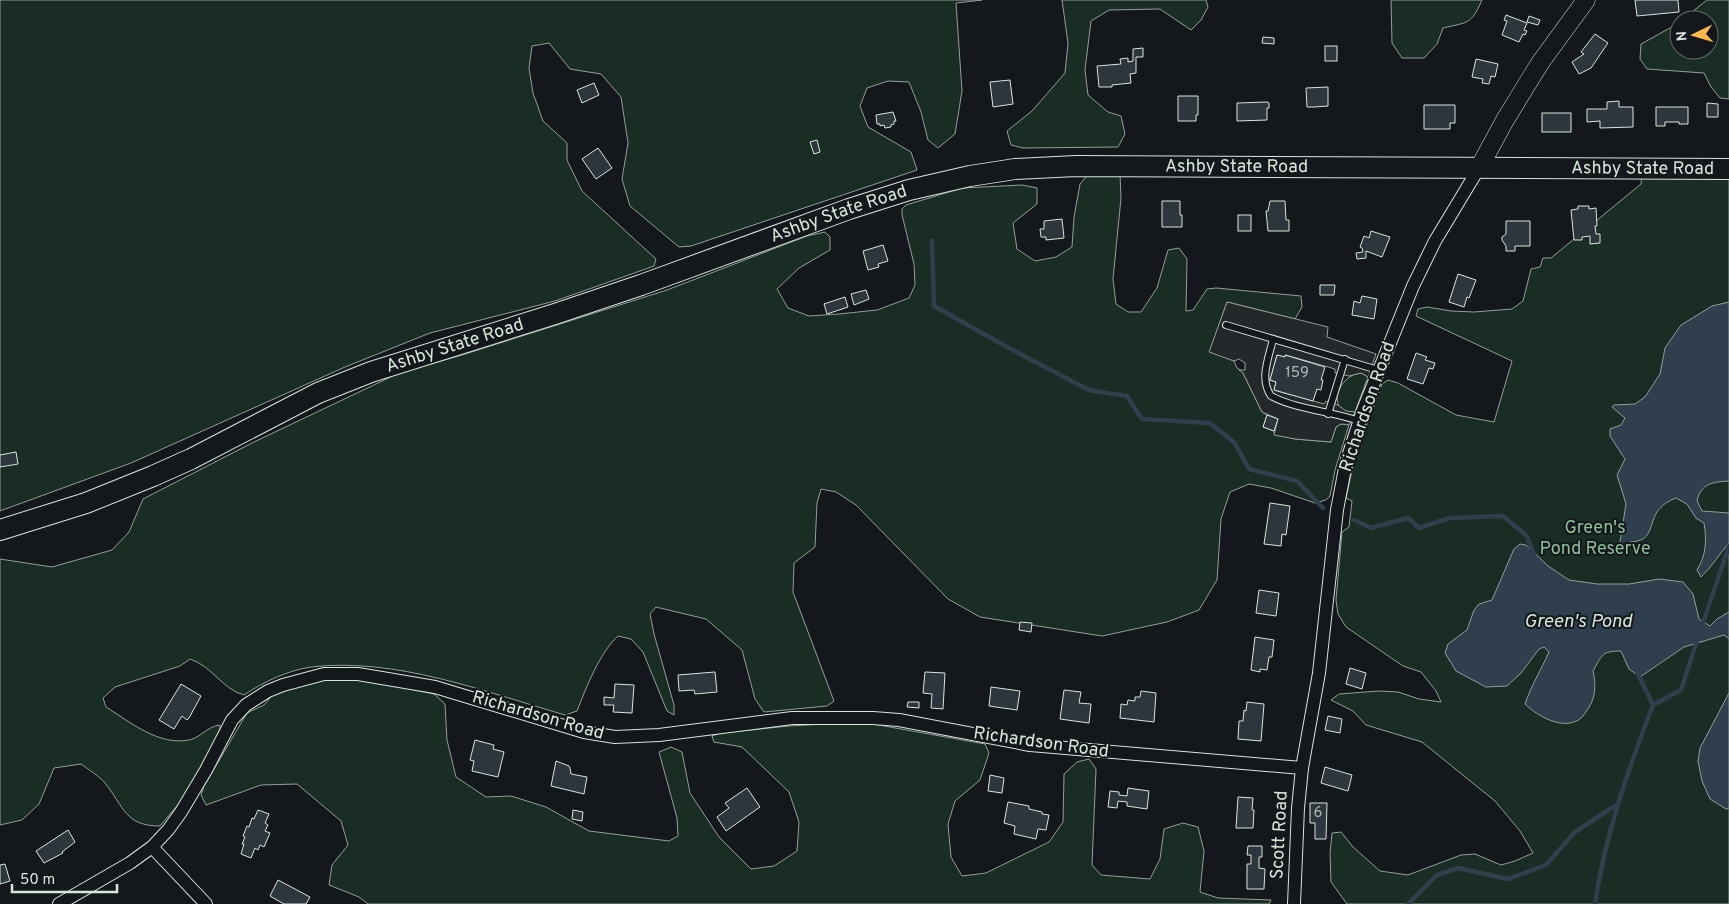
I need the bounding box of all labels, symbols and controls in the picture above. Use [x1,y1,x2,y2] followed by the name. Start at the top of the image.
[1669,10,1719,60] north arrow
[1674,30,1691,42] text: N
[1165,155,1308,179] street label: Ashby State Road
[1571,157,1714,180] street label: Ashby State Road
[767,180,910,248] street label: Ashby State Road
[383,313,527,378] street label: Ashby State Road
[1335,339,1401,475] street label: Richardson Road
[1285,364,1309,383] house number: 159
[1539,517,1651,561] park label: Green's Pond Reserve
[1524,610,1634,634] water label: Green's Pond
[469,686,607,746] street label: Richardson Road
[972,722,1110,764] street label: Richardson Road
[1266,790,1294,880] street label: Scott Road
[1314,804,1323,823] house number: 6
[12,862,118,894] scale bar
[20,871,55,890] text: 50 m

